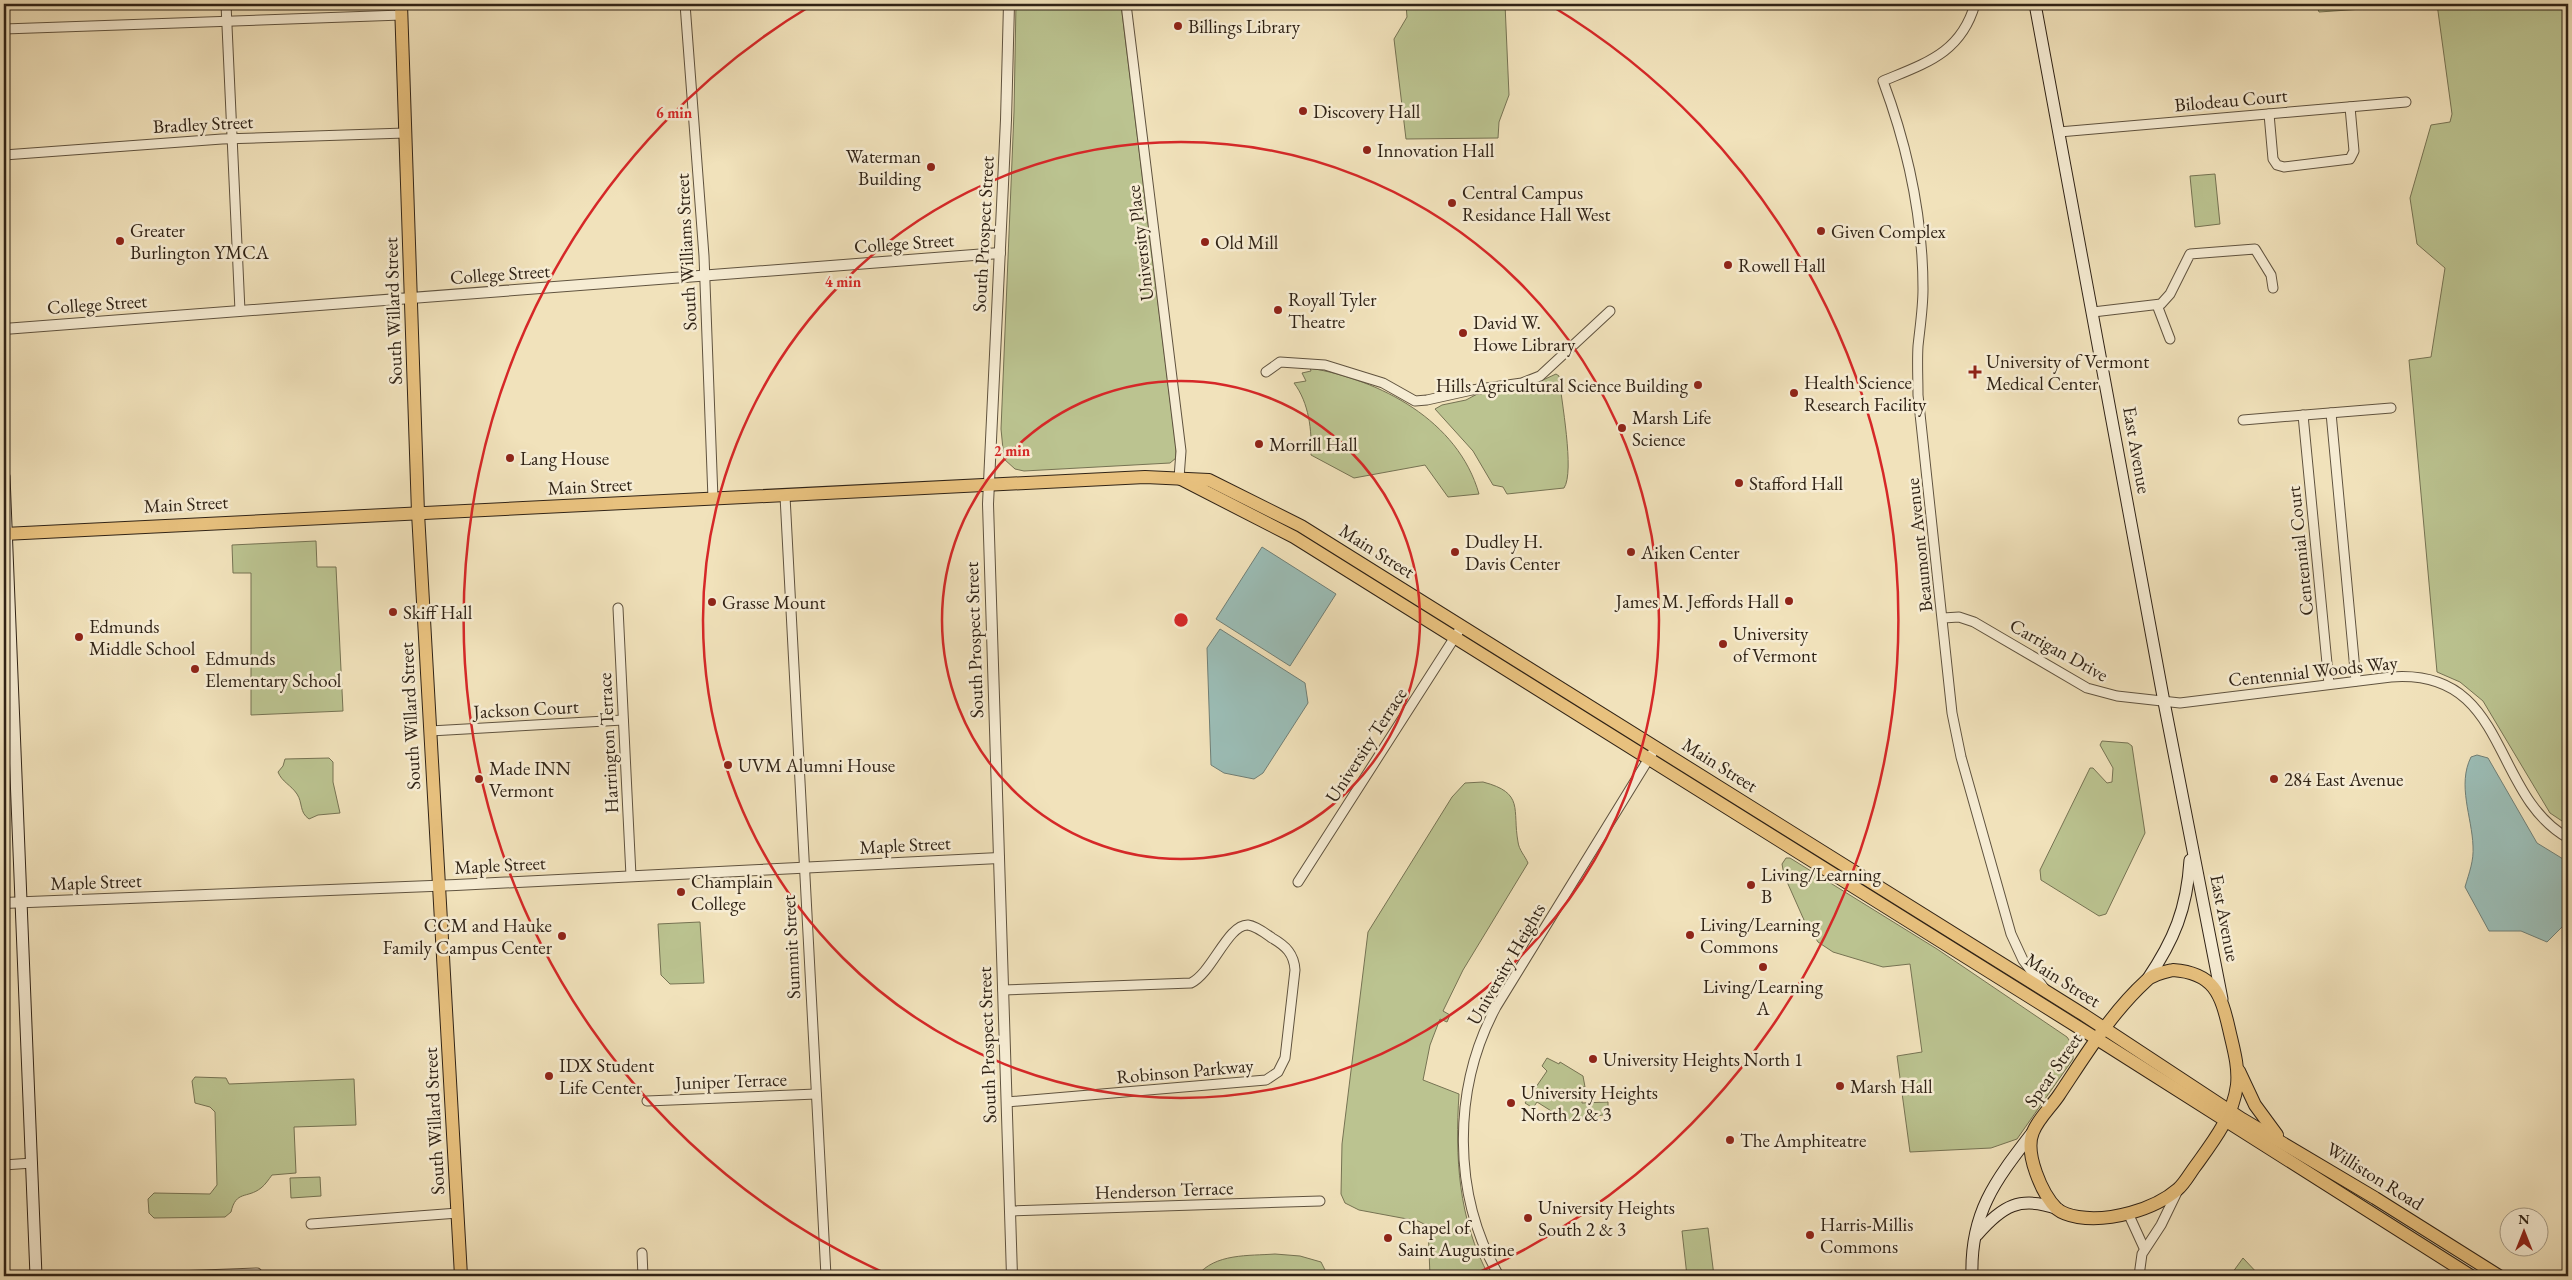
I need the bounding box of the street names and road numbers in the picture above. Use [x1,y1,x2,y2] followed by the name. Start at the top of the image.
[2173,83,2289,117] street label: Bilodeau Court
[152,109,254,139] street label: Bradley Street
[966,155,1000,313] street label: South Prospect Street
[669,173,703,331] street label: South Williams Street
[1120,184,1160,302] street label: University Place
[853,227,955,259] street label: College Street
[378,237,408,385] street label: South Willard Street
[449,258,551,290] street label: College Street
[46,288,148,320] street label: College Street
[2117,404,2157,496] street label: East Avenue
[547,471,633,501] street label: Main Street
[1900,477,1938,613] street label: Beaumont Avenue
[2281,485,2319,617] street label: Centennial Court
[143,489,229,519] street label: Main Street
[1335,518,1419,584] street label: Main Street
[959,561,989,719] street label: South Prospect Street
[2005,613,2113,687] street label: Carrigan Drive
[394,642,426,790] street label: South Willard Street
[2227,650,2400,692] street label: Centennial Woods Way
[592,672,624,814] street label: Harrington Terrace
[1319,683,1413,807] street label: University Terrace
[471,694,579,724] street label: Jackson Court
[1678,732,1762,798] street label: Main Street
[859,830,951,860] street label: Maple Street
[454,850,546,880] street label: Maple Street
[50,868,142,896] street label: Maple Street
[2204,872,2246,964] street label: East Avenue
[776,894,806,1000] street label: Summit Street
[1461,899,1551,1029] street label: University Heights
[2021,947,2105,1013] street label: Main Street
[972,966,1002,1124] street label: South Prospect Street
[2018,1028,2088,1112] street label: Spear Street
[418,1047,450,1195] street label: South Willard Street
[1115,1052,1255,1089] street label: Robinson Parkway
[673,1067,787,1096] street label: Juniper Terrace
[2321,1136,2429,1216] street label: Williston Road
[1094,1175,1234,1205] street label: Henderson Terrace

